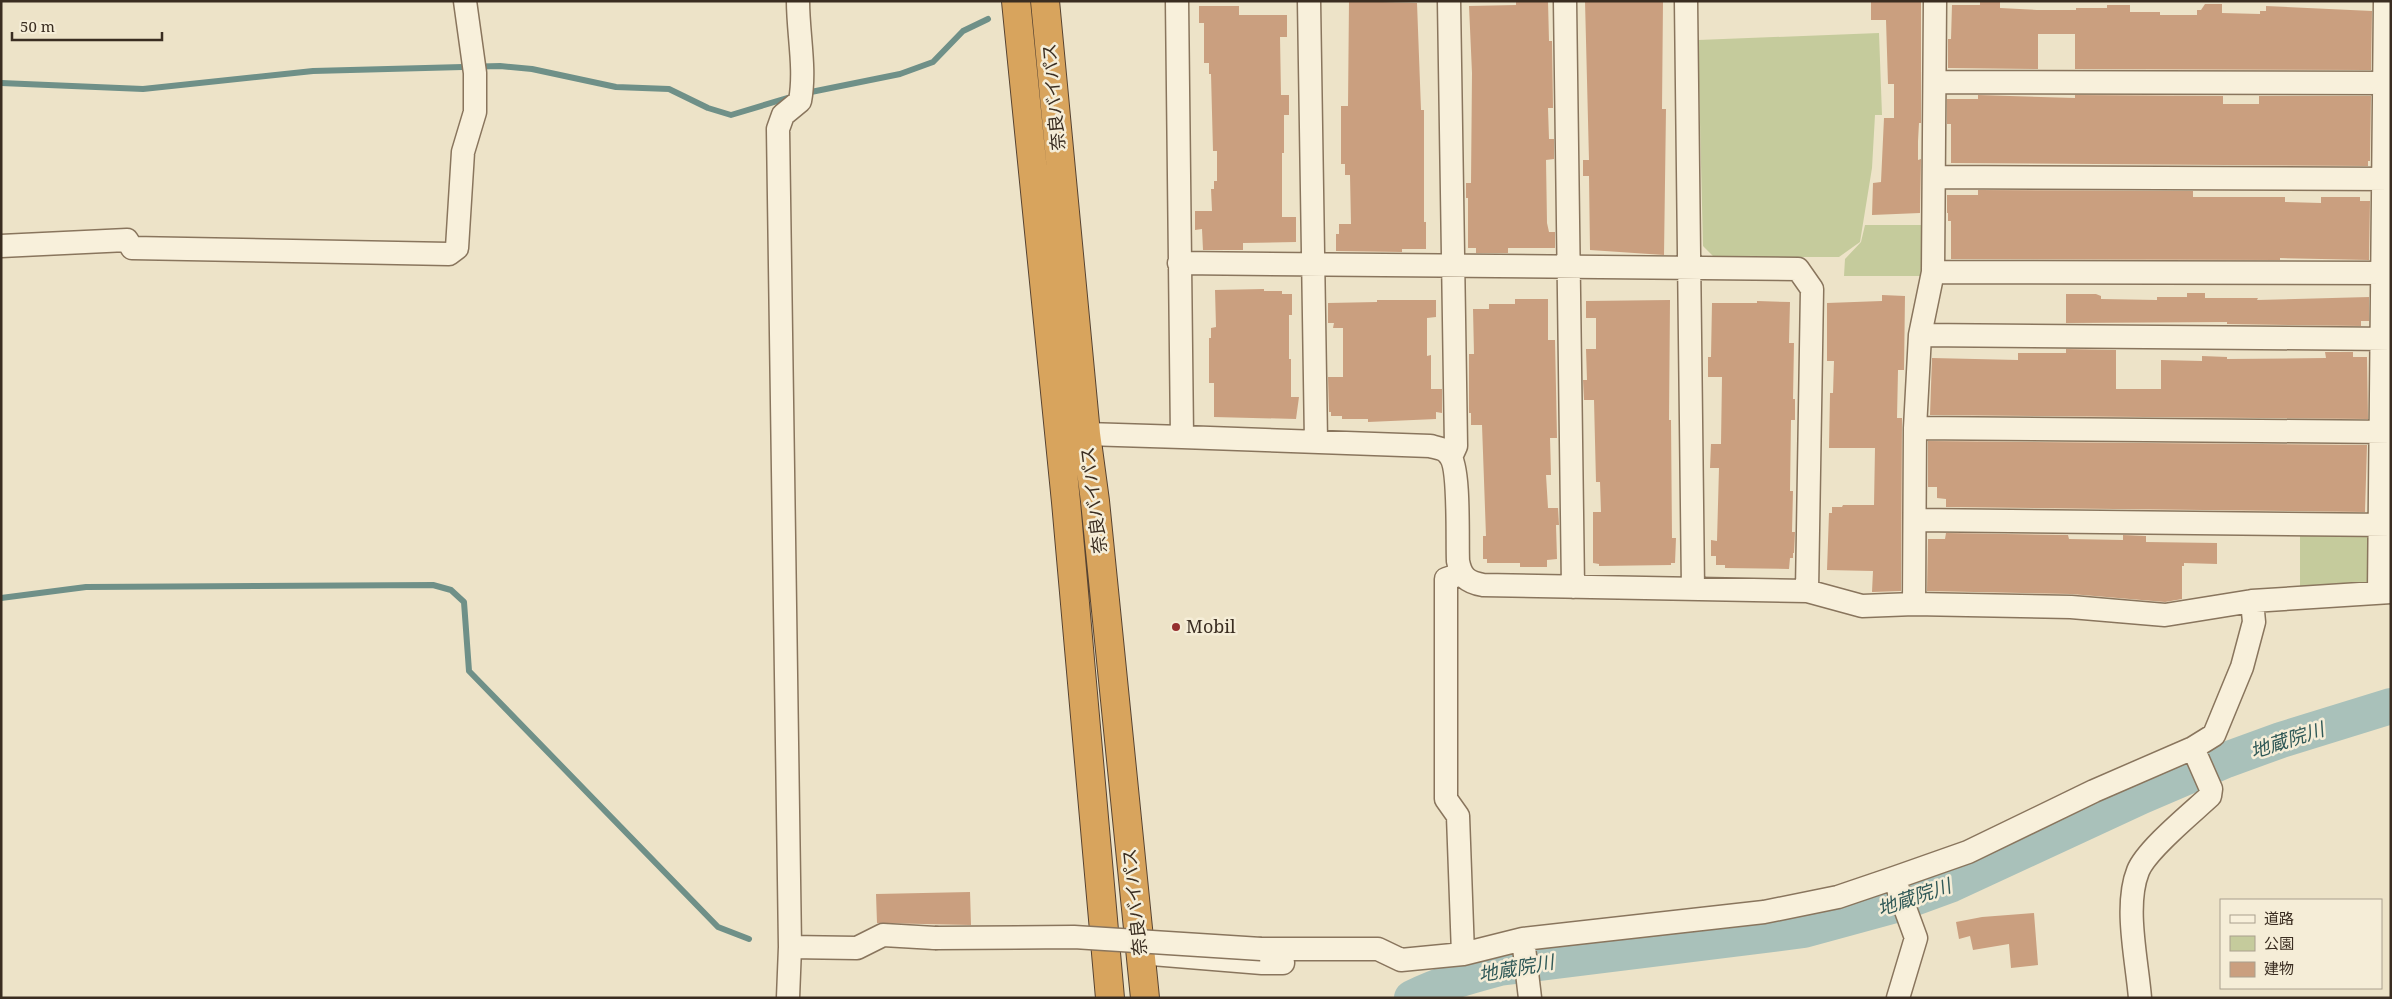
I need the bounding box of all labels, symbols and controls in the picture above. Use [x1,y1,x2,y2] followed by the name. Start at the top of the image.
[12,10,162,42] scale bar
[20,16,55,36] text: 50 m
[1036,42,1070,152] street label: 奈良バイパス
[1075,445,1111,555] street label: 奈良バイパス
[1186,614,1236,638] place label: Mobil
[1170,621,1182,633] marker: Mobil
[2247,715,2329,764] water label: 地蔵院川
[1116,847,1152,957] street label: 奈良バイパス
[1874,872,1956,922] water label: 地蔵院川
[2220,899,2382,989] legend
[2264,908,2294,928] text: 道路
[2264,933,2294,953] text: 公園
[1476,948,1558,987] water label: 地蔵院川
[2264,958,2294,978] text: 建物

